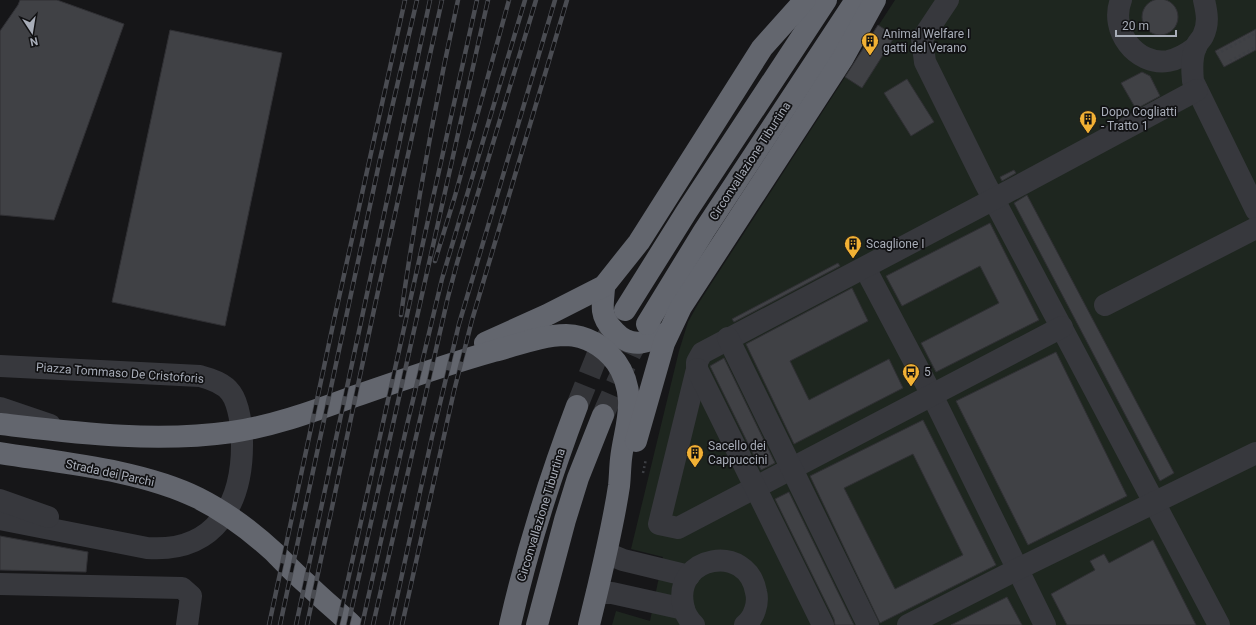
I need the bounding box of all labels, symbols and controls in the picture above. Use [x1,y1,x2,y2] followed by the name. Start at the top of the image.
[12,12,52,52] north arrow
[1116,12,1176,38] scale bar
[1122,19,1149,33] text: 20 m
[883,27,970,55] place label: Animal Welfare I gatti del Verano
[860,31,880,56] building icon: Animal Welfare I gatti del Verano
[29,34,39,49] text: N
[706,99,794,223] street label: Circonvallazione Tiburtina
[1101,105,1177,133] place label: Dopo Cogliatti - Tratto 1
[1078,109,1098,134] building icon: Dopo Cogliatti - Tratto 1
[843,234,863,259] building icon: Scaglione I
[866,237,925,251] place label: Scaglione I
[36,360,204,386] street label: Piazza Tommaso De Cristoforis
[901,362,921,387] bus stop icon: 5
[924,365,931,379] place label: 5
[708,439,768,467] place label: Sacello dei Cappuccini
[685,443,705,468] building icon: Sacello dei Cappuccini
[514,447,568,583] street label: Circonvallazione Tiburtina
[64,457,156,489] street label: Strada dei Parchi

